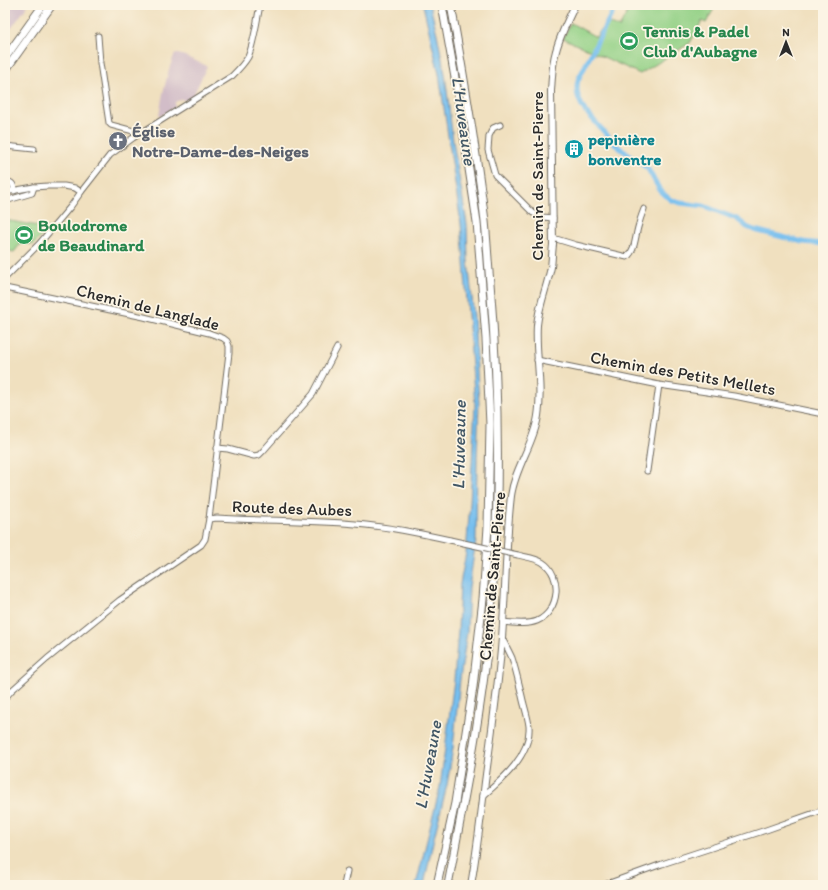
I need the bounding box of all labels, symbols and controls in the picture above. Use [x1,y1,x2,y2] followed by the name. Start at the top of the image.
[642,21,757,62] place label: Tennis & Padel Club d'Aubagne
[766,22,806,62] north arrow
[782,26,790,39] text: N
[618,30,640,52] sports icon: Tennis & Padel Club d'Aubagne
[447,75,481,168] water label: L'Huveaune
[527,91,547,261] street label: Chemin de Saint-Pierre
[132,121,309,162] place label: Église Notre-Dame-des-Neiges
[587,129,661,169] place label: pepinière bonventre
[107,130,129,152] church icon: Église Notre-Dame-des-Neiges
[563,138,585,160] building icon: pepinière bonventre
[38,215,145,255] place label: Boulodrome de Beaudinard
[13,224,35,246] sports icon: Boulodrome de Beaudinard
[74,280,222,334] street label: Chemin de Langlade
[589,347,777,399] street label: Chemin des Petits Mellets
[447,399,471,490] water label: L'Huveaune
[475,491,509,661] street label: Chemin de Saint-Pierre
[232,496,352,520] street label: Route des Aubes
[409,718,447,811] water label: L'Huveaune

